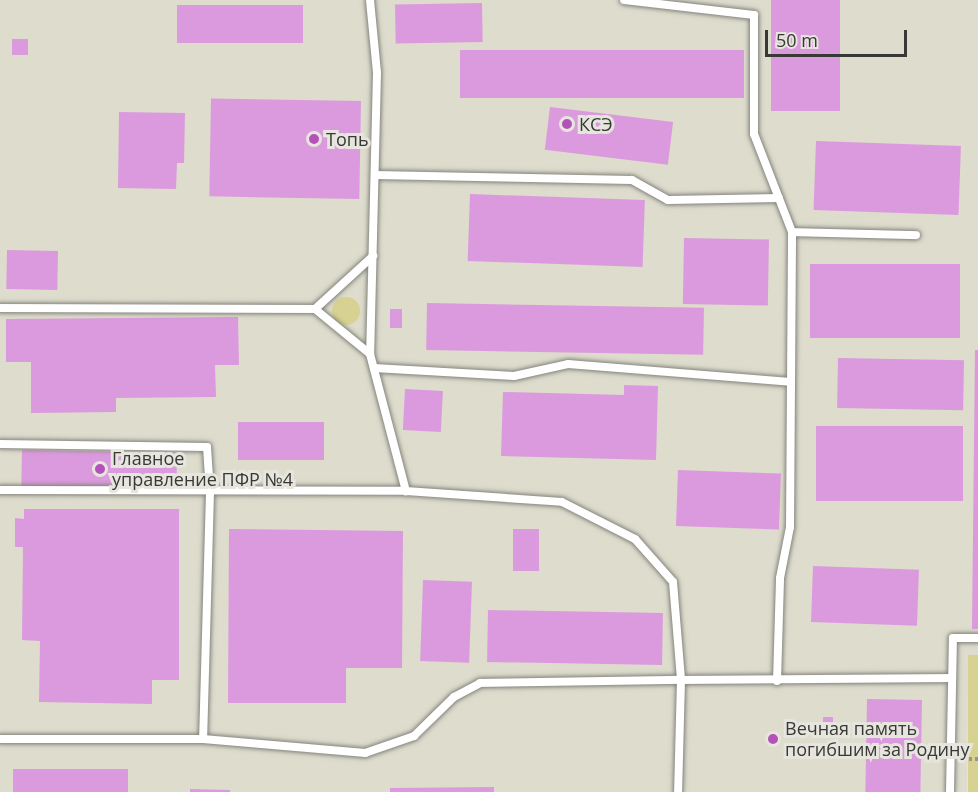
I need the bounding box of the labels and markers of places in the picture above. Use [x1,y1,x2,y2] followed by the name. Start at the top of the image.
[579,113,613,135] place label: КСЭ
[560,117,574,131] marker: КСЭ
[326,128,369,150] place label: Топь
[307,132,321,146] marker: Топь
[112,448,293,490] place label: Главное управление ПФР №4
[93,462,107,476] marker: Главное управление ПФР №4
[785,718,969,760] place label: Вечная память погибшим за Родину
[766,732,780,746] marker: Вечная память погибшим за Родину

